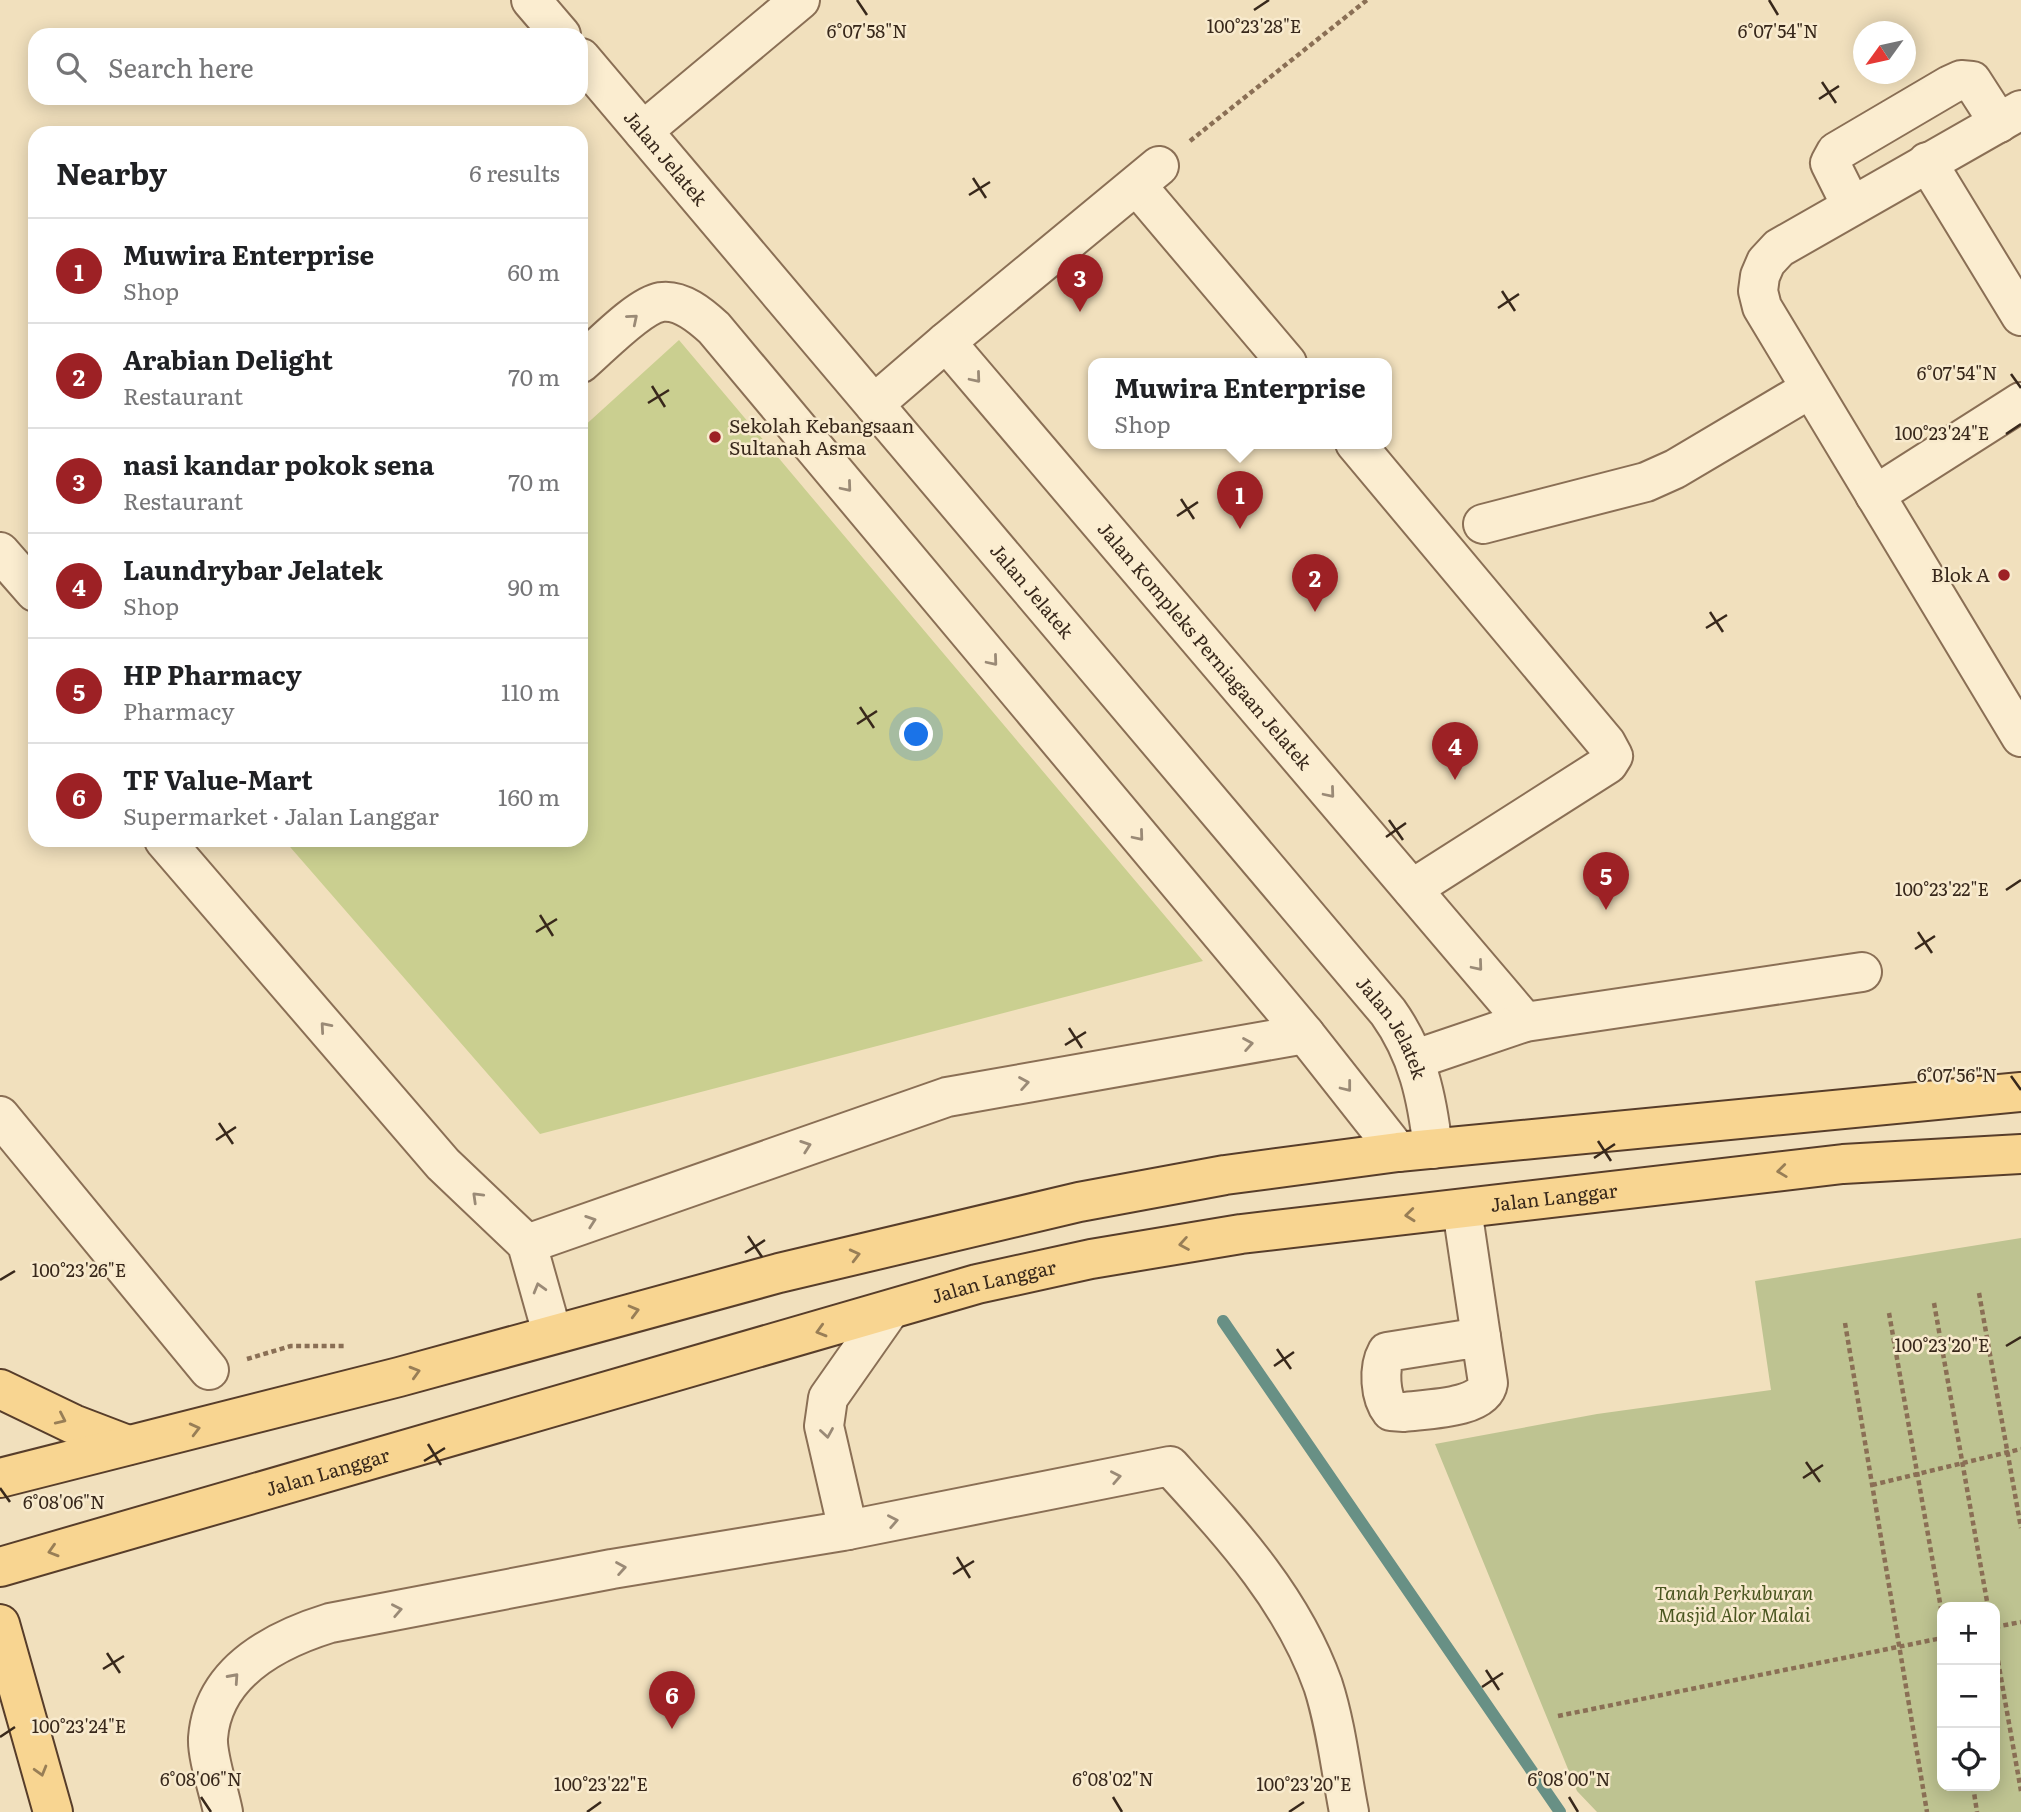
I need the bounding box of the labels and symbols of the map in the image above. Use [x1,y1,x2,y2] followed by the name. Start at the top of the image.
[1207,12,1301,39] text: 100°23'28"E
[827,17,907,44] text: 6°07'58"N
[1738,17,1818,44] text: 6°07'54"N
[1853,21,1916,84] north arrow
[618,104,715,211] street label: Jalan Jelatek
[1057,254,1103,312] pin: 3
[625,315,638,327] one-way arrow
[1917,359,1997,386] text: 6°07'54"N
[968,369,980,382] one-way arrow
[729,411,914,461] place label: Sekolah Kebangsaan Sultanah Asma
[1895,419,1989,446] text: 100°23'24"E
[707,429,723,445] marker: Sekolah Kebangsaan Sultanah Asma
[1217,471,1263,529] pin: 1
[839,479,851,492] one-way arrow
[1092,515,1319,776] street label: Jalan Kompleks Perniagaan Jelatek
[984,537,1081,644] street label: Jalan Jelatek
[1292,554,1338,612] pin: 2
[1931,560,1990,588] place label: Blok A
[1996,567,2012,583] marker: Blok A
[985,653,997,666] one-way arrow
[899,717,933,751] your location
[1432,722,1478,780] pin: 4
[1322,785,1334,798] one-way arrow
[1131,827,1143,840] one-way arrow
[1583,852,1629,910] pin: 5
[1895,875,1989,902] text: 100°23'22"E
[1470,958,1482,971] one-way arrow
[1350,969,1434,1083] street label: Jalan Jelatek
[321,1023,333,1036] one-way arrow
[1242,1037,1254,1052] one-way arrow
[1917,1061,1997,1088] text: 6°07'56"N
[1018,1076,1030,1091] one-way arrow
[1339,1080,1352,1092] one-way arrow
[799,1140,811,1154] one-way arrow
[1776,1164,1788,1179] one-way arrow
[1489,1175,1619,1218] street label: Jalan Langgar
[472,1192,485,1205] one-way arrow
[1404,1207,1416,1222] one-way arrow
[584,1215,597,1229] one-way arrow
[1178,1236,1190,1251] one-way arrow
[848,1249,860,1263] one-way arrow
[928,1252,1059,1310] street label: Jalan Langgar
[32,1256,126,1283] text: 100°23'26"E
[533,1283,548,1295] one-way arrow
[628,1305,640,1320] one-way arrow
[815,1322,827,1337] one-way arrow
[1894,1331,1990,1358] text: 100°23'20"E
[409,1366,421,1380] one-way arrow
[54,1411,66,1425] one-way arrow
[188,1423,200,1437] one-way arrow
[819,1427,834,1439] one-way arrow
[262,1440,393,1502] street label: Jalan Langgar
[1110,1470,1122,1485] one-way arrow
[23,1488,105,1515] text: 6°08'06"N
[887,1514,899,1529] one-way arrow
[48,1542,60,1557] one-way arrow
[615,1561,626,1576] one-way arrow
[1655,1578,1814,1628] park label: Tanah Perkuburan Masjid Alor Malai
[391,1604,403,1619] one-way arrow
[649,1671,695,1729] pin: 6
[226,1673,239,1686] one-way arrow
[32,1712,126,1739] text: 100°23'24"E
[32,1765,47,1777] one-way arrow
[160,1765,242,1792] text: 6°08'06"N
[1072,1765,1154,1792] text: 6°08'02"N
[1528,1765,1610,1792] text: 6°08'00"N
[554,1770,648,1797] text: 100°23'22"E
[1256,1770,1352,1797] text: 100°23'20"E

